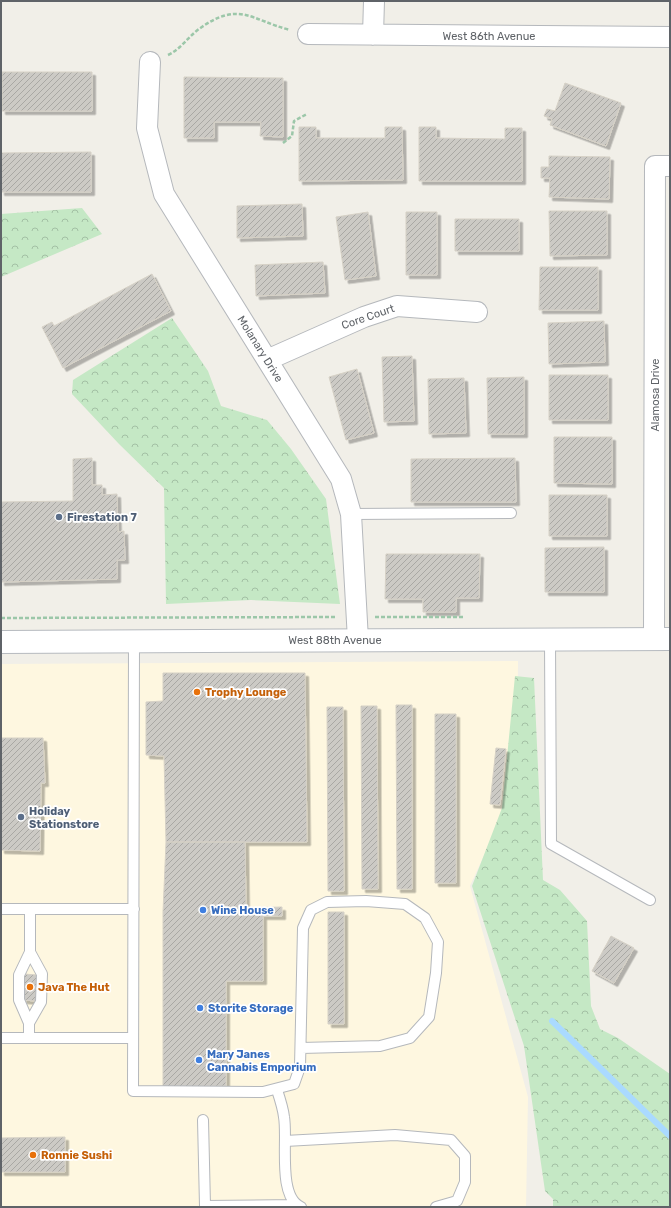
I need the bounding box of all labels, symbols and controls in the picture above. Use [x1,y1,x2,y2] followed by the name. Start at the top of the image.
[443,30,535,43] street label: West 86th Avenue
[340,302,397,332] street label: Core Court
[234,313,286,385] street label: Molanary Drive
[649,358,662,432] street label: Alamosa Drive
[67,511,137,524] place label: Firestation 7
[54,512,64,522] marker: Firestation 7
[288,634,382,647] street label: West 88th Avenue
[205,686,287,699] place label: Trophy Lounge
[192,687,202,697] marker: Trophy Lounge
[29,805,100,831] place label: Holiday Stationstore
[16,812,26,822] marker: Holiday Stationstore
[211,904,274,917] place label: Wine House
[198,905,208,915] marker: Wine House
[38,981,110,994] place label: Java The Hut
[25,982,35,992] marker: Java The Hut
[208,1002,294,1015] place label: Storite Storage
[195,1003,205,1013] marker: Storite Storage
[207,1048,316,1074] place label: Mary Janes Cannabis Emporium
[194,1055,204,1065] marker: Mary Janes Cannabis Emporium
[41,1149,112,1162] place label: Ronnie Sushi
[28,1150,38,1160] marker: Ronnie Sushi

